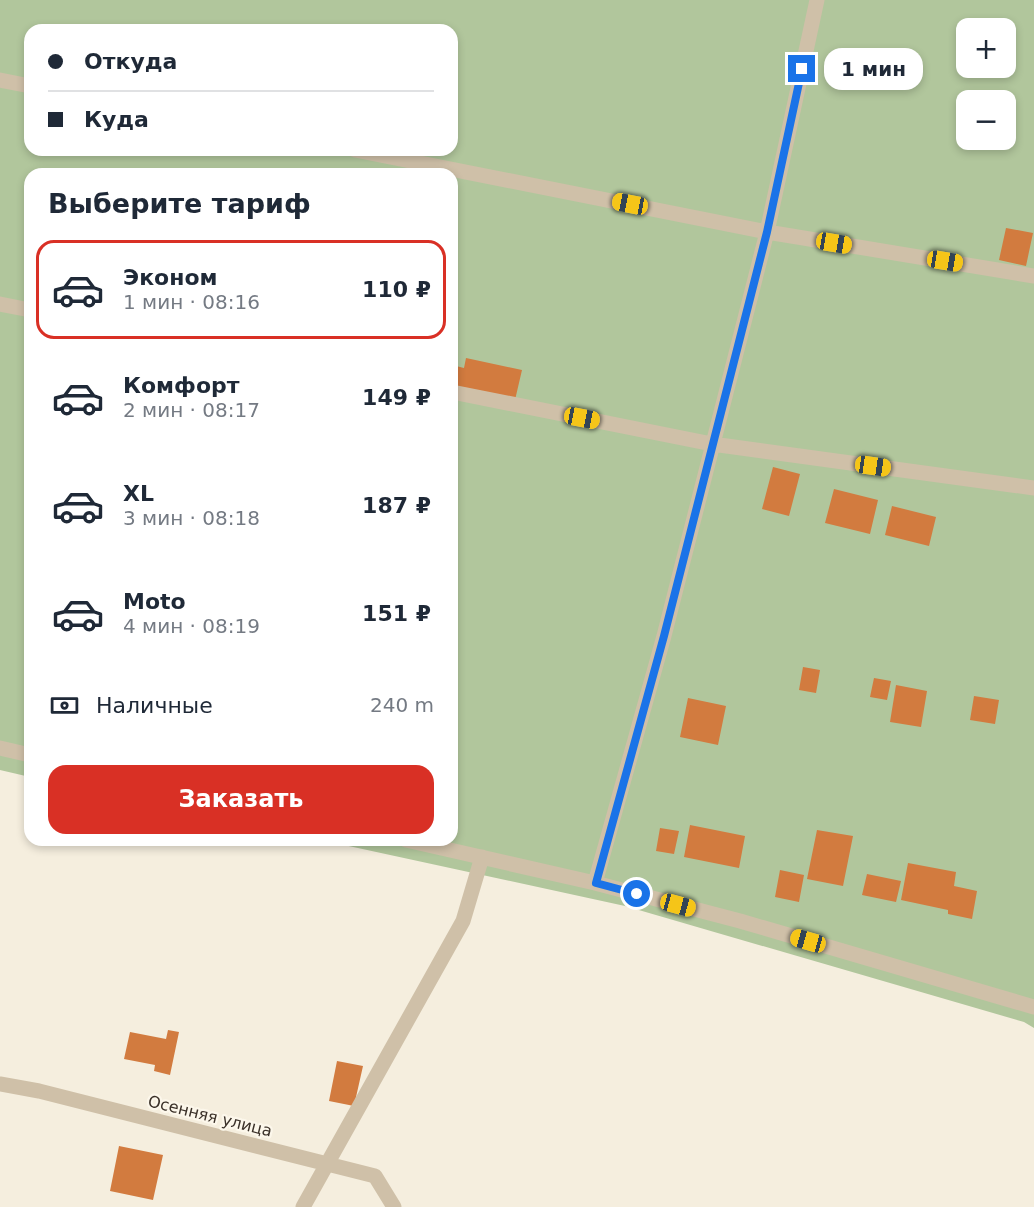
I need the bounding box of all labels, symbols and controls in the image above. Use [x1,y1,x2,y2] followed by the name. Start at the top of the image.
[956,18,1016,150] map controls
[956,18,1016,78] button: +
[823,48,922,90] callout: 1 мин
[84,49,177,74] text: Откуда
[788,55,815,82] route end
[841,57,906,81] text: 1 мин
[956,90,1016,150] button: −
[84,107,149,132] text: Куда
[48,188,311,219] text: Выберите тариф
[611,192,649,216] car
[815,231,853,255] car
[926,249,964,273] car
[51,263,105,317] icon: car
[123,265,218,290] text: Эконом
[362,277,431,302] text: 110 ₽
[123,290,260,314] text: 1 мин · 08:16
[51,371,105,425] icon: car
[123,373,240,398] text: Комфорт
[362,385,431,410] text: 149 ₽
[123,398,260,422] text: 2 мин · 08:17
[563,406,601,430] car
[854,455,892,477] car
[51,479,105,533] icon: car
[123,481,154,506] text: XL
[362,493,431,518] text: 187 ₽
[123,506,260,530] text: 3 мин · 08:18
[51,587,105,641] icon: car
[123,589,186,614] text: Moto
[362,601,431,626] text: 151 ₽
[123,614,260,638] text: 4 мин · 08:19
[48,689,81,722] icon: cash
[96,693,213,718] text: Наличные
[370,693,434,717] text: 240 m
[48,765,434,834] button: Заказать
[623,880,650,907] route start
[658,892,698,918] car
[788,927,828,955] car
[146,1091,274,1141] street label: Осенняя улица

